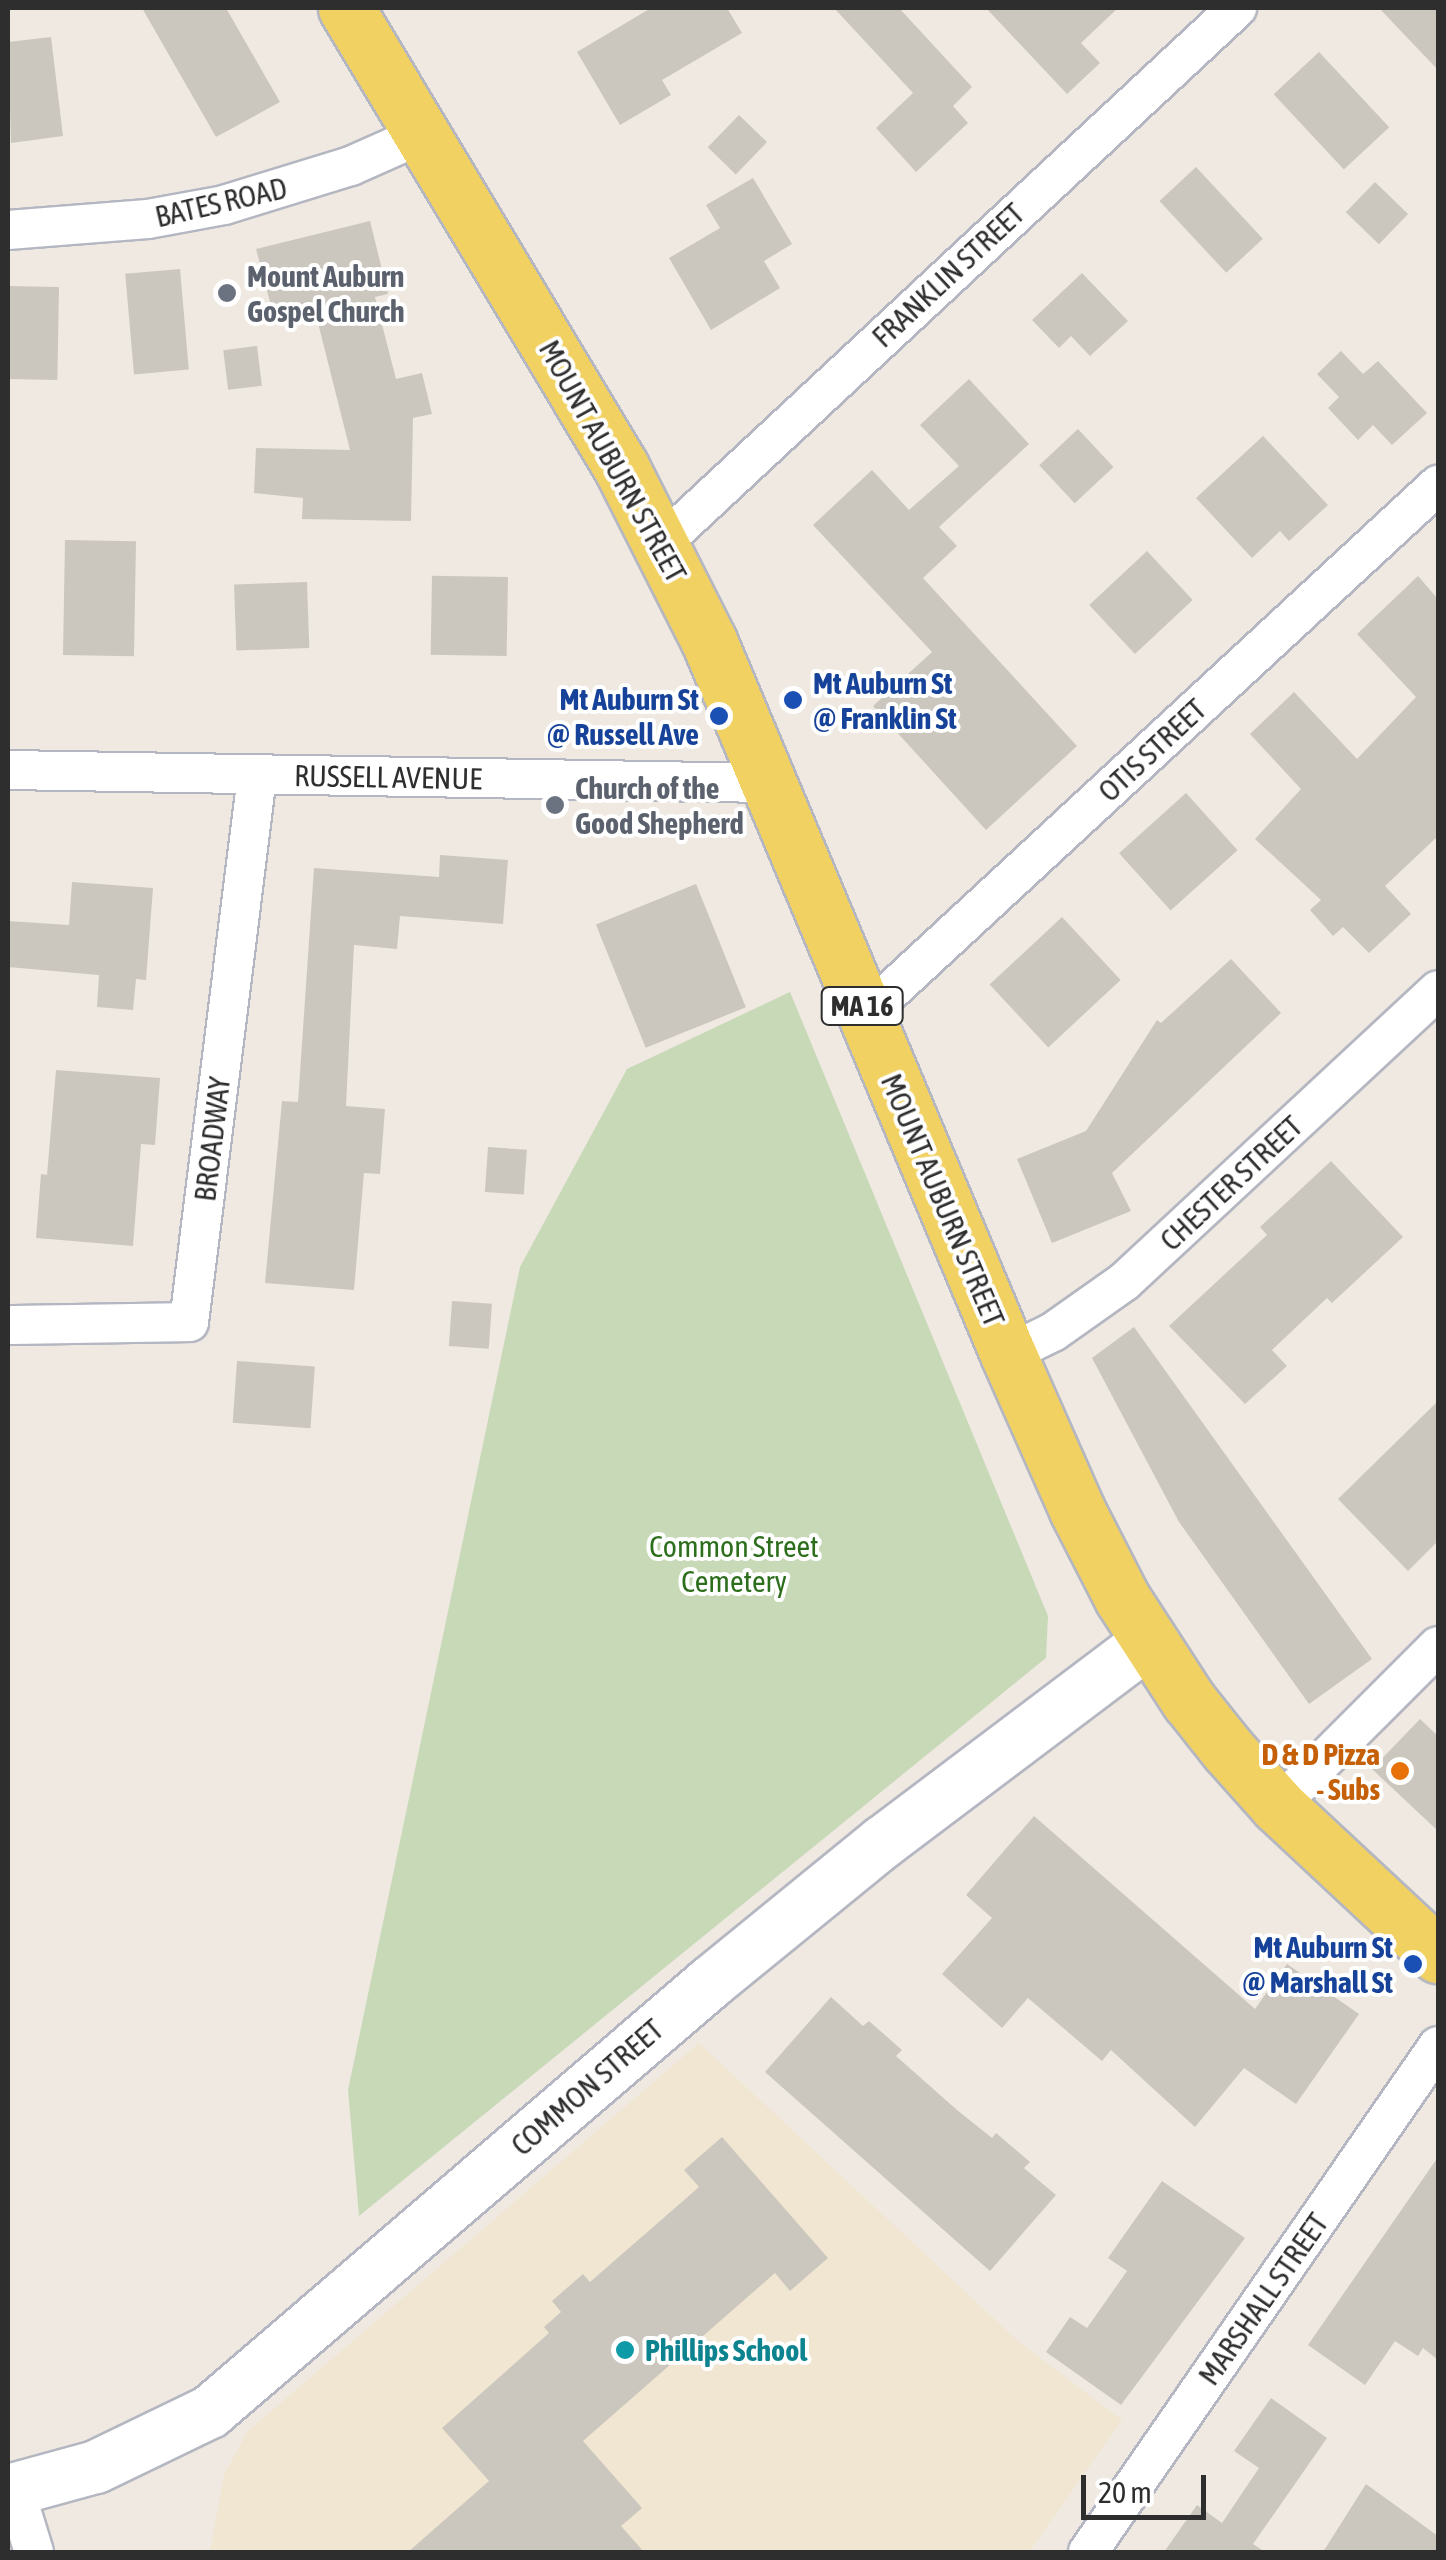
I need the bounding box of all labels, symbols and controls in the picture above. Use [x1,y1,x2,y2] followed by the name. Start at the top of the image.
[152,169,290,235] street label: BATES ROAD
[865,195,1031,355] street label: FRANKLIN STREET
[247,258,405,328] place label: Mount Auburn Gospel Church
[216,282,238,304] marker: Mount Auburn Gospel Church
[532,334,694,588] street label: MOUNT AUBURN STREET
[813,665,957,736] place label: Mt Auburn St @ Franklin St
[547,681,699,752] place label: Mt Auburn St @ Russell Ave
[782,689,804,711] marker: Mt Auburn St @ Franklin St
[1091,691,1213,809] street label: OTIS STREET
[708,705,730,727] marker: Mt Auburn St @ Russell Ave
[294,757,482,797] street label: RUSSELL AVENUE
[575,770,744,840] place label: Church of the Good Shepherd
[544,794,566,816] marker: Church of the Good Shepherd
[820,983,904,1029] road number: MA 16
[874,1068,1012,1332] street label: MOUNT AUBURN STREET
[186,1075,238,1203] street label: BROADWAY
[1153,1108,1309,1258] street label: CHESTER STREET
[649,1528,819,1598] park label: Common Street Cemetery
[1262,1736,1380,1806] place label: D & D Pizza - Subs
[1389,1760,1411,1782] marker: D & D Pizza - Subs
[1242,1929,1393,2000] place label: Mt Auburn St @ Marshall St
[1402,1953,1424,1975] marker: Mt Auburn St @ Marshall St
[504,2011,670,2163] street label: COMMON STREET
[1191,2206,1335,2392] street label: MARSHALL STREET
[645,2332,807,2368] place label: Phillips School
[614,2339,636,2361] marker: Phillips School
[1086,2455,1211,2517] scale bar
[1098,2475,1152,2509] text: 20 m

